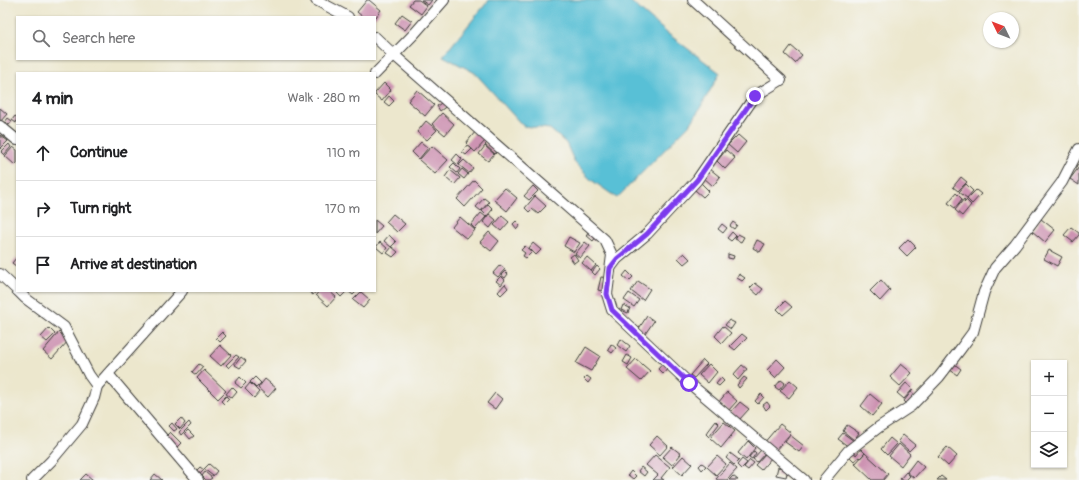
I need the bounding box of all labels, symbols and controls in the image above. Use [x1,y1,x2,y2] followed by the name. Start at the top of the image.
[983,12,1019,48] north arrow
[16,16,376,60] search box
[30,27,52,49] icon: search
[62,29,135,48] text: Search here
[746,87,764,105] route end
[32,88,73,109] text: 4 min
[287,90,360,106] text: Walk · 280 m
[32,142,54,164] icon: ahead
[70,143,128,162] text: Continue
[327,145,360,161] text: 110 m
[32,198,54,220] icon: right
[70,199,131,218] text: Turn right
[325,201,360,217] text: 170 m
[32,254,54,276] icon: arrive
[70,255,197,274] text: Arrive at destination
[1031,360,1067,468] map controls
[1031,360,1067,396] button: +
[680,374,698,392] route start
[1031,396,1067,432] button: −
[1031,432,1067,468] button: layers

